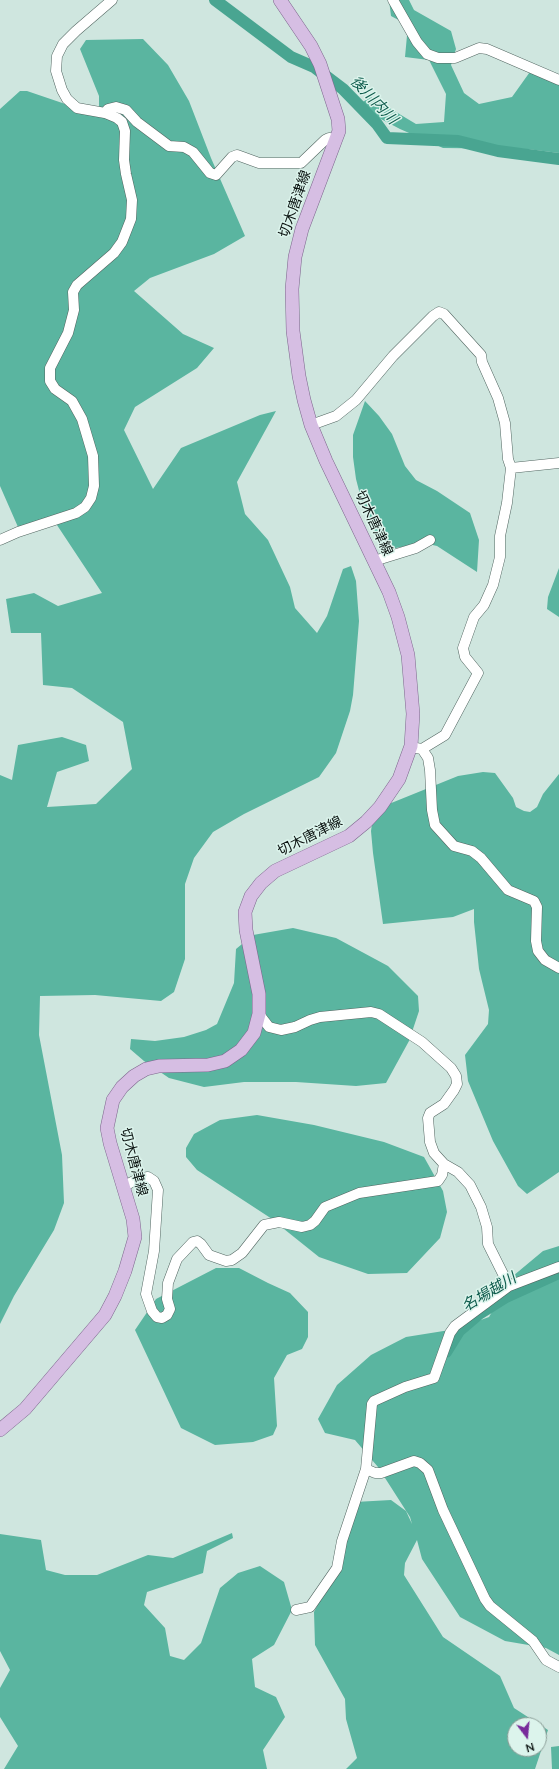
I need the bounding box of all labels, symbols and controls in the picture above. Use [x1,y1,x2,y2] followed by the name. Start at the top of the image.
[347,72,401,128] water label: 後川内川
[276,168,314,240] street label: 切木唐津線
[352,488,396,558] street label: 切木唐津線
[275,813,345,859] street label: 切木唐津線
[117,1126,151,1198] street label: 切木唐津線
[459,1269,519,1315] water label: 名場越川
[507,1717,547,1757] north arrow
[524,1741,536,1755] text: N

